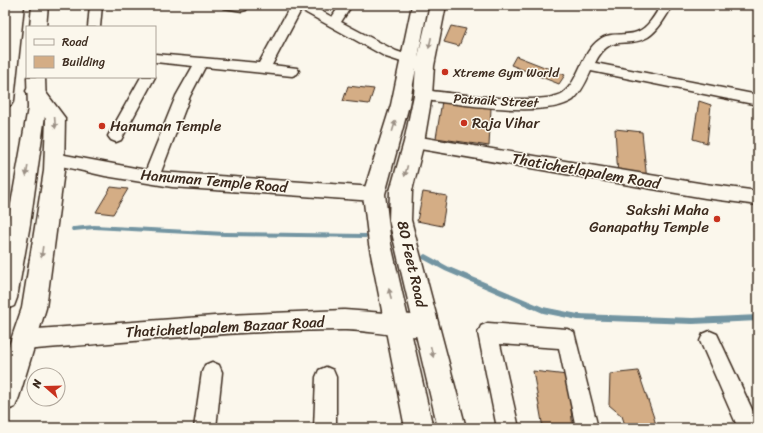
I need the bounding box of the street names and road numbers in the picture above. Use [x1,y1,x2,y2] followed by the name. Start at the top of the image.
[453,87,540,114] street label: Patnaik Street
[510,145,663,197] street label: Thatichetlapalem Road
[139,162,290,200] street label: Hanuman Temple Road
[389,218,435,311] street label: 80 Feet Road
[125,309,326,345] street label: Thatichetlapalem Bazaar Road

